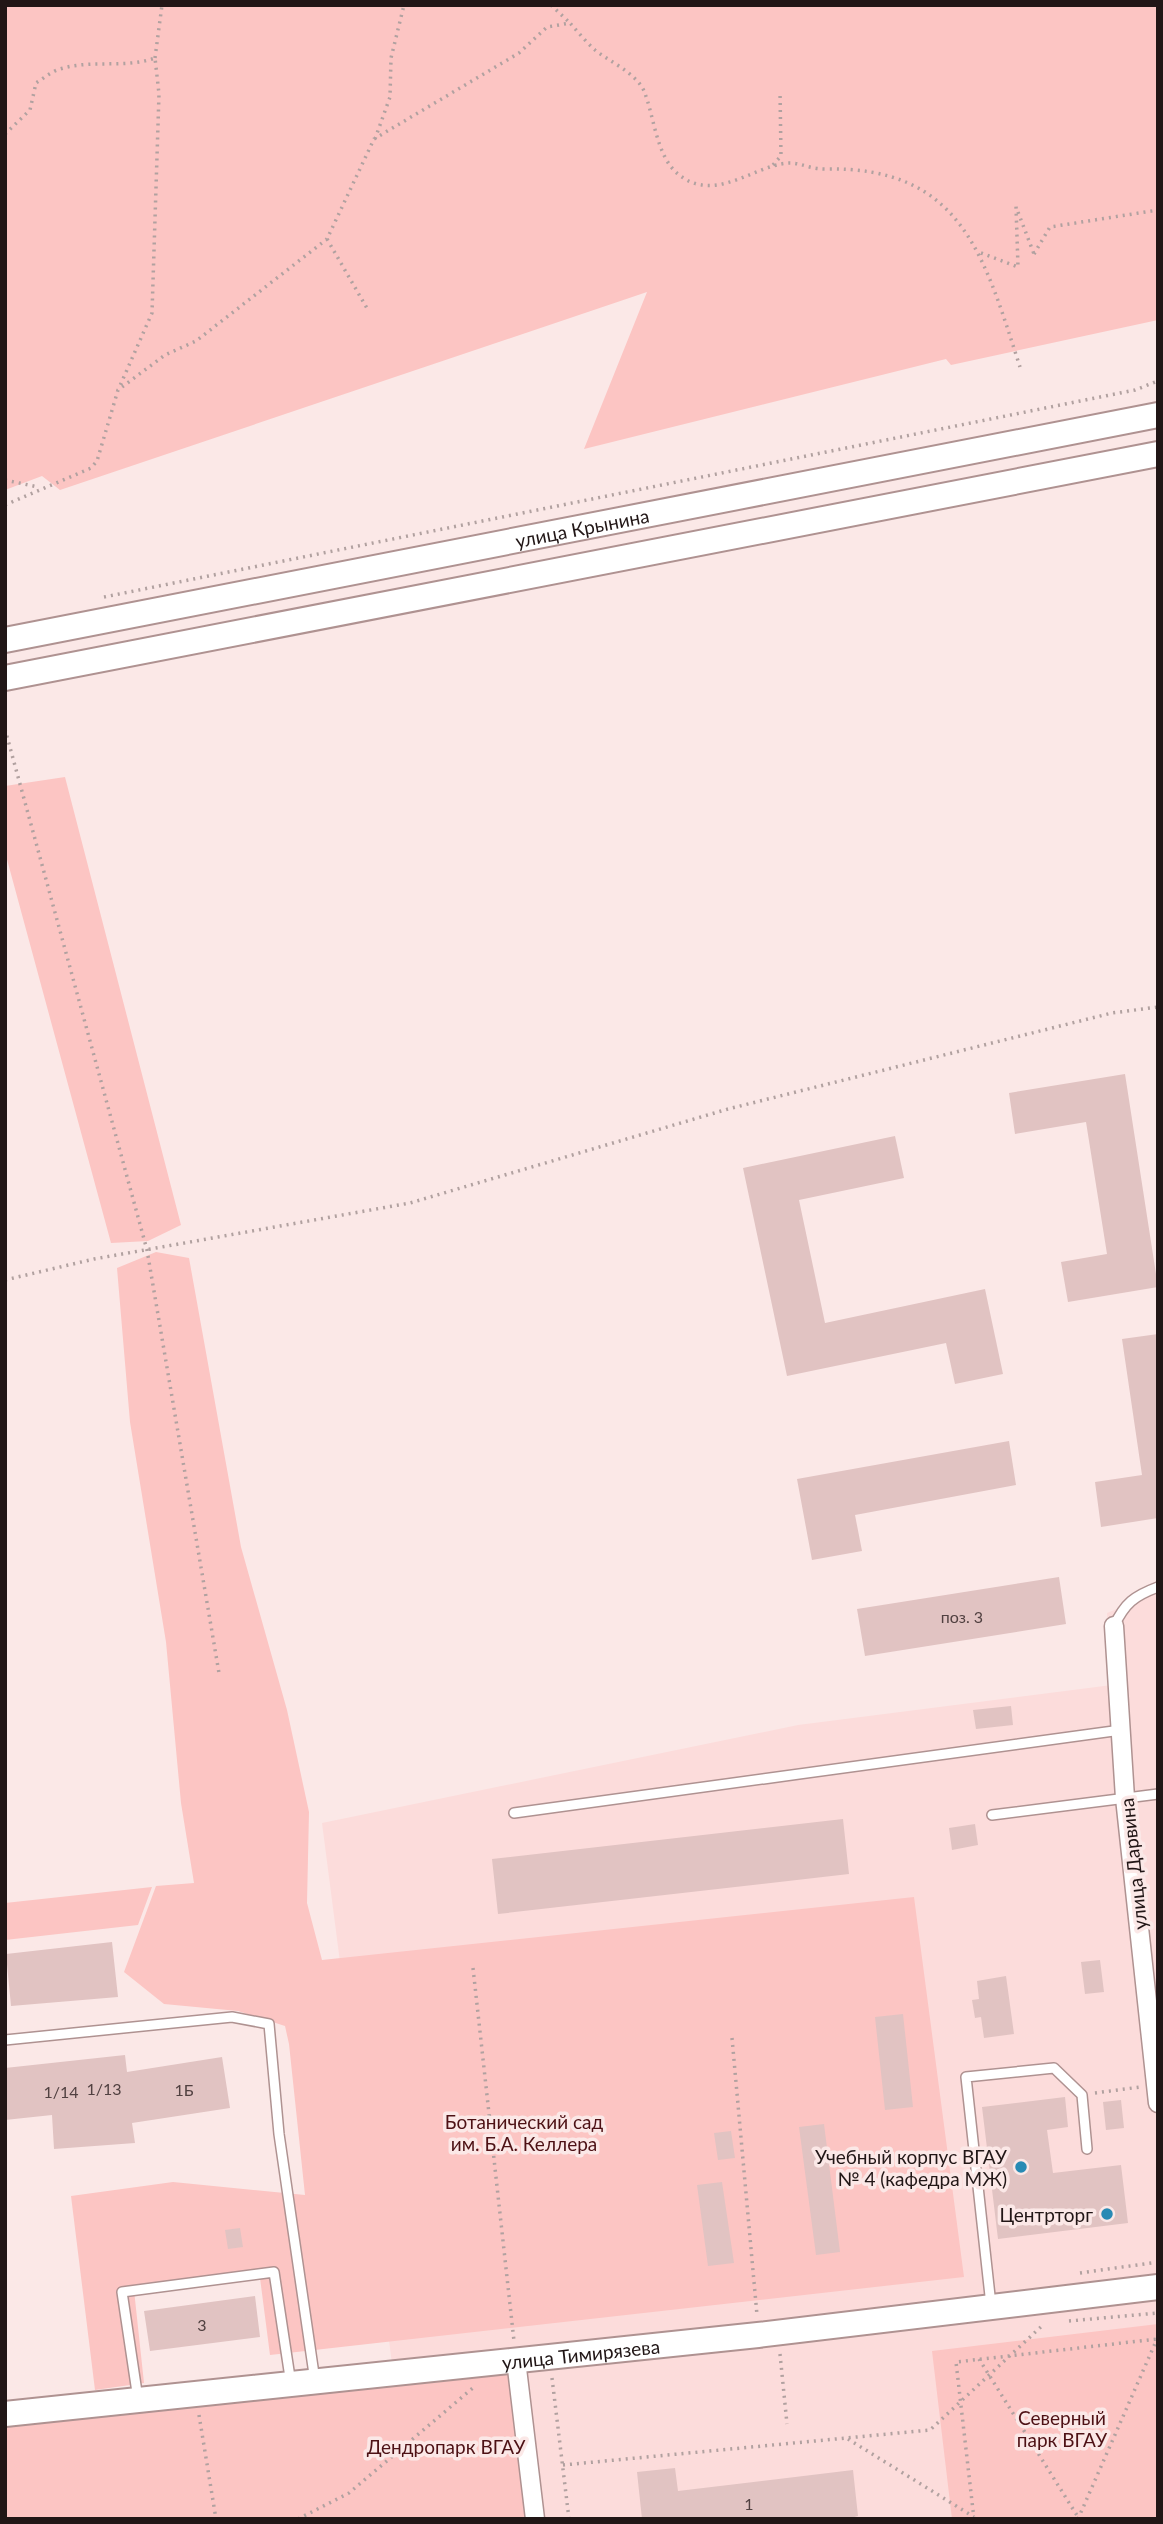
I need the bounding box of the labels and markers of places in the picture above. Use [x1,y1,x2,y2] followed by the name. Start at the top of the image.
[815,2145,1007,2190] place label: Учебный корпус ВГАУ № 4 (кафедра МЖ)
[1013,2159,1029,2175] marker: Учебный корпус ВГАУ № 4 (кафедра МЖ)
[1000,2203,1093,2226] place label: Центрторг
[1099,2206,1115,2222] marker: Центрторг

